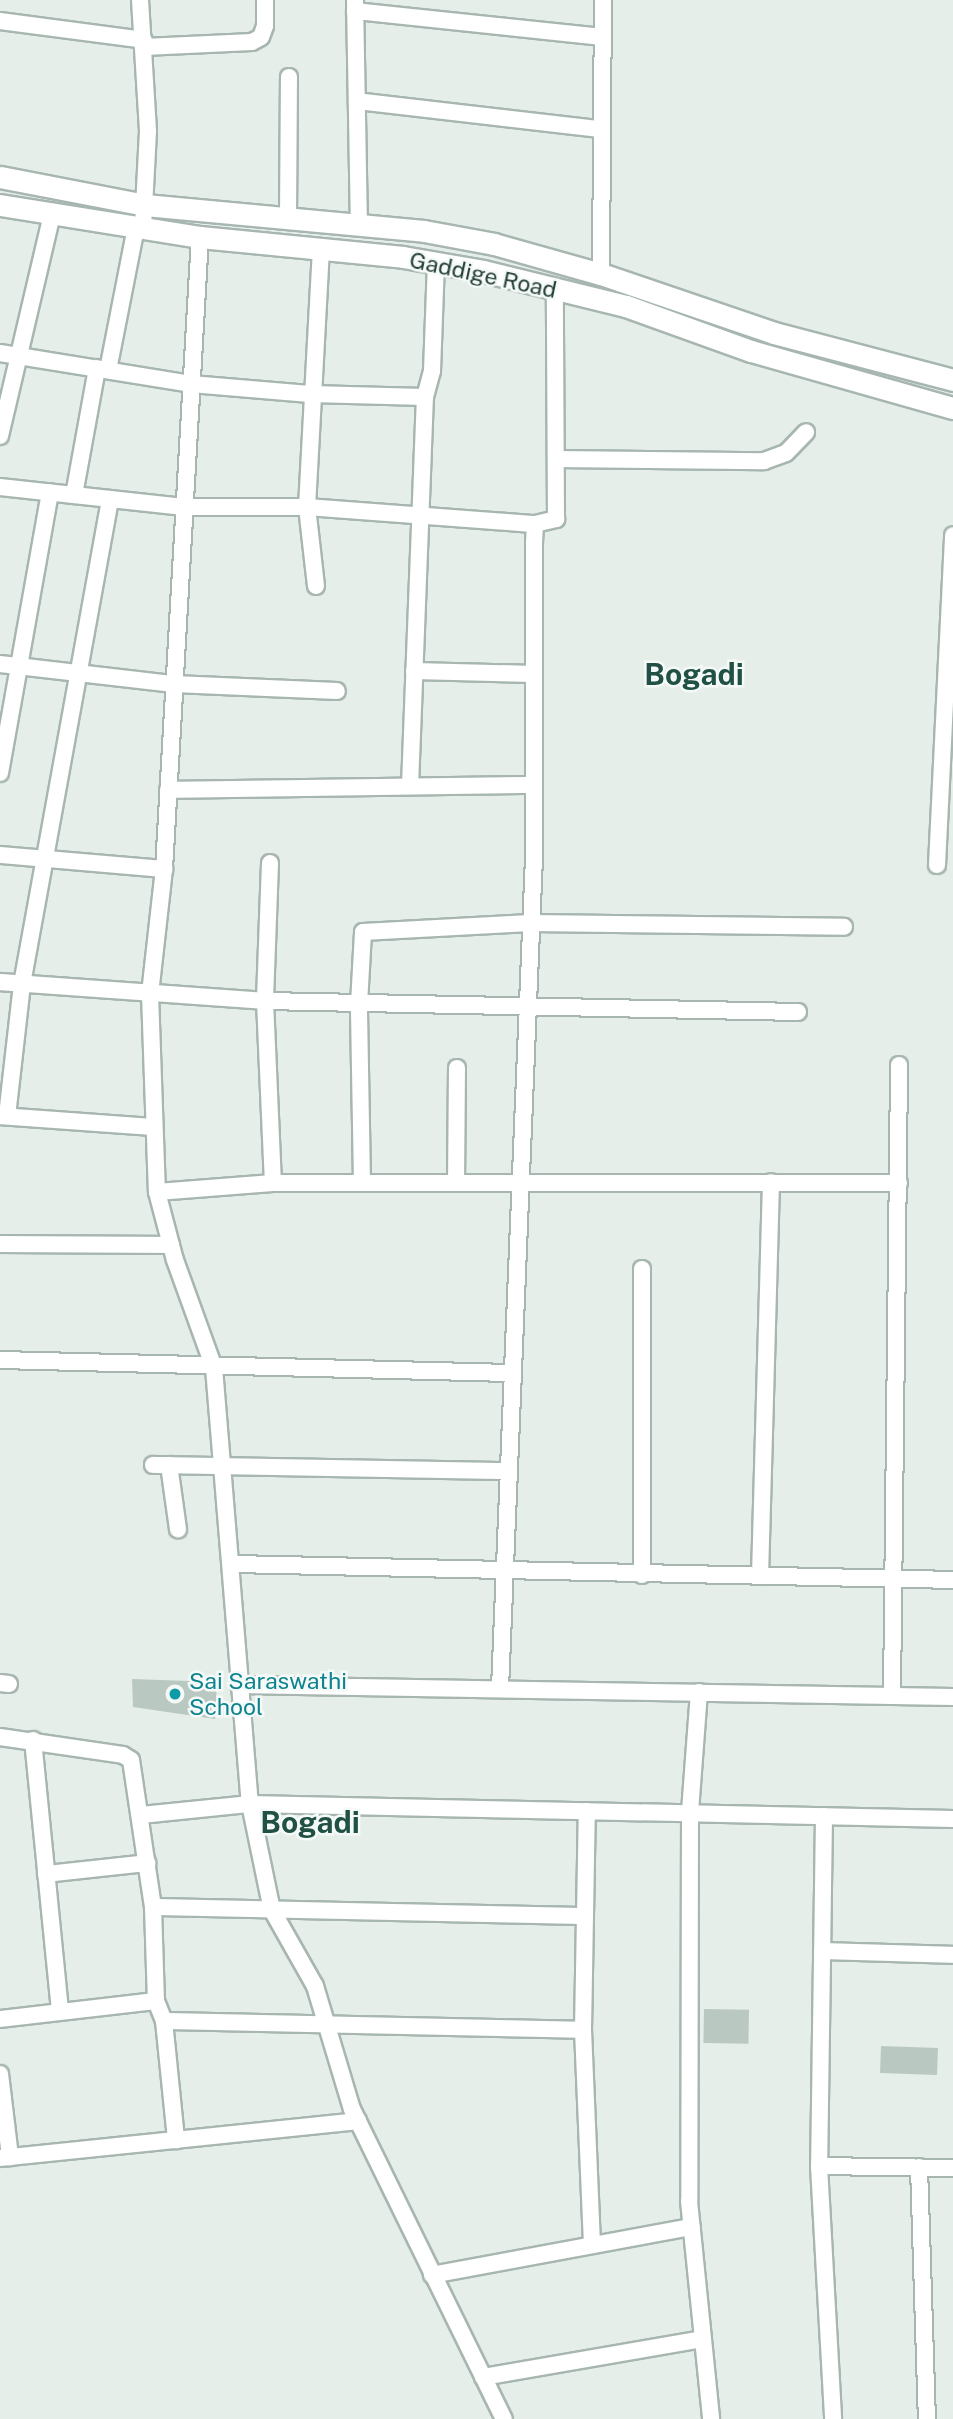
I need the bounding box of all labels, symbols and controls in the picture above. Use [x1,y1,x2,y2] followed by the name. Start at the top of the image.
[407,246,559,304] street label: Gaddige Road
[644,656,744,692] district label: Bogadi
[189,1667,347,1721] place label: Sai Saraswathi School
[167,1686,183,1702] marker: Sai Saraswathi School
[260,1804,360,1840] district label: Bogadi

